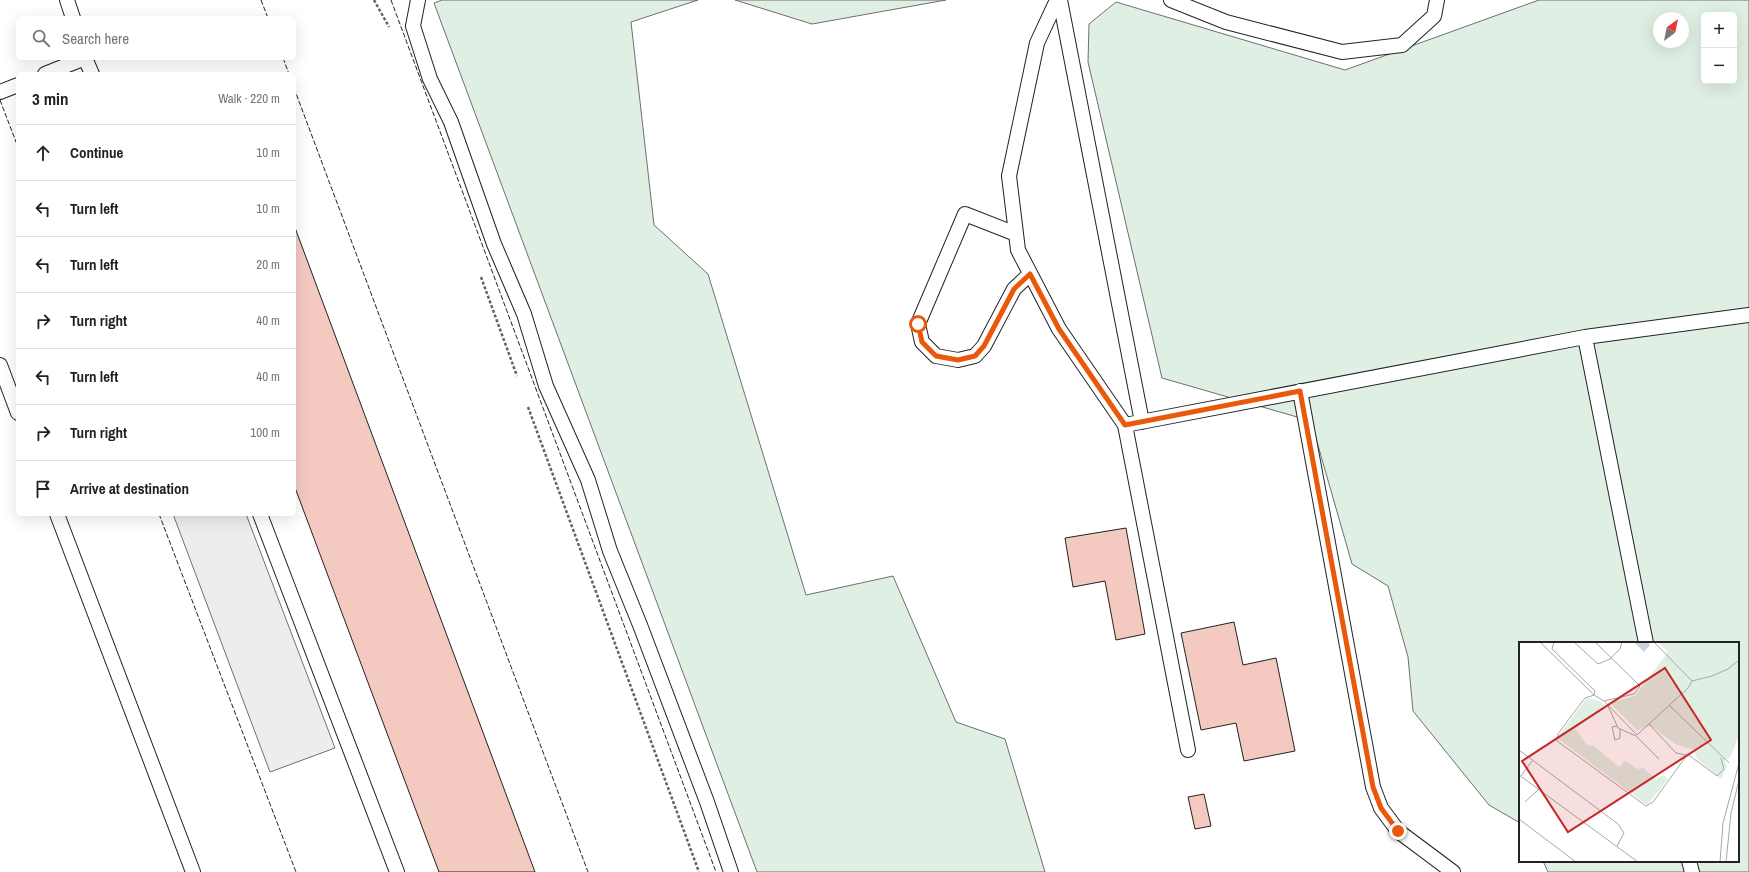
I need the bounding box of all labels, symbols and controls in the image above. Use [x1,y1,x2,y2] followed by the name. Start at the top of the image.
[1653,12,1689,48] north arrow
[1701,12,1737,84] map controls
[1701,12,1737,48] button: +
[16,16,296,60] search box
[30,27,52,49] icon: search
[62,28,129,49] text: Search here
[1701,48,1737,84] button: −
[32,87,68,110] text: 3 min
[218,90,280,107] text: Walk · 220 m
[32,142,54,164] icon: ahead
[70,142,123,163] text: Continue
[256,144,280,161] text: 10 m
[32,198,54,220] icon: left
[70,198,118,219] text: Turn left
[256,200,280,217] text: 10 m
[32,254,54,276] icon: left
[70,254,118,275] text: Turn left
[256,256,280,273] text: 20 m
[32,310,54,332] icon: right
[70,310,127,331] text: Turn right
[256,312,280,329] text: 40 m
[909,315,927,333] route start
[32,366,54,388] icon: left
[70,366,118,387] text: Turn left
[256,368,280,385] text: 40 m
[32,422,54,444] icon: right
[70,422,127,443] text: Turn right
[250,424,280,441] text: 100 m
[32,478,54,500] icon: arrive
[70,478,189,499] text: Arrive at destination
[1519,642,1739,862] inset map
[1389,822,1407,840] route end

